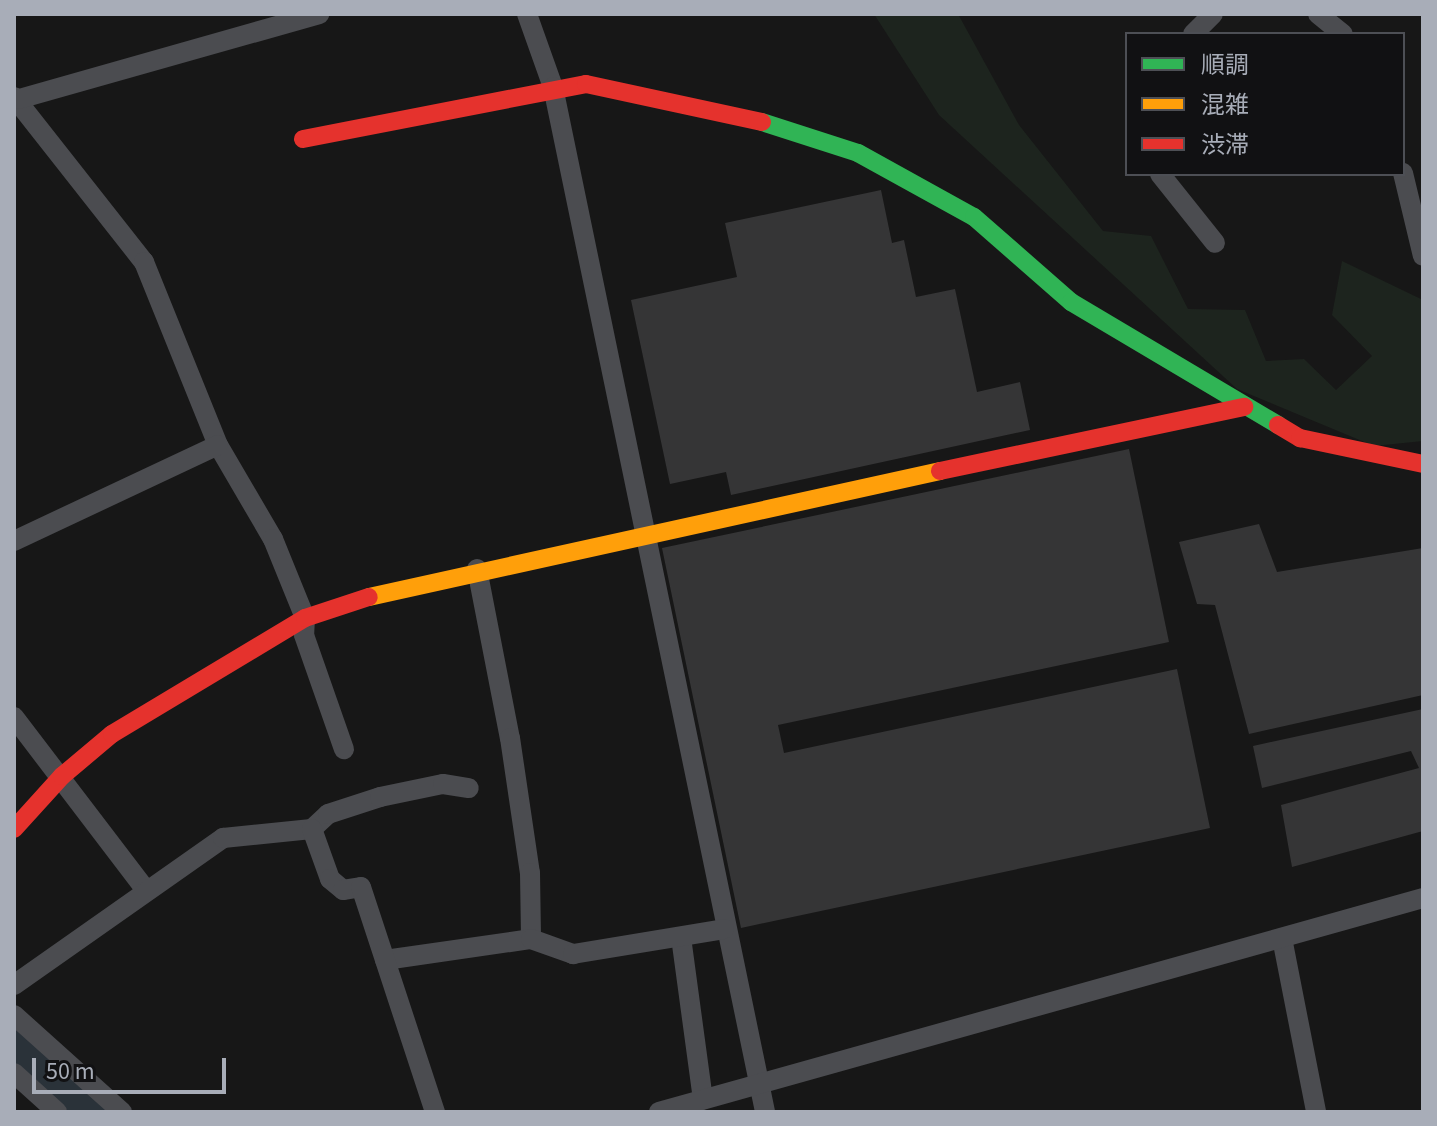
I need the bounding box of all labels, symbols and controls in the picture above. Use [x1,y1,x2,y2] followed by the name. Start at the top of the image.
[1125,32,1405,176] legend
[1201,48,1249,83] text: 順調
[1201,88,1249,123] text: 混雑
[1201,128,1249,163] text: 渋滞
[36,1042,230,1092] scale bar
[46,1054,95,1089] text: 50 m

